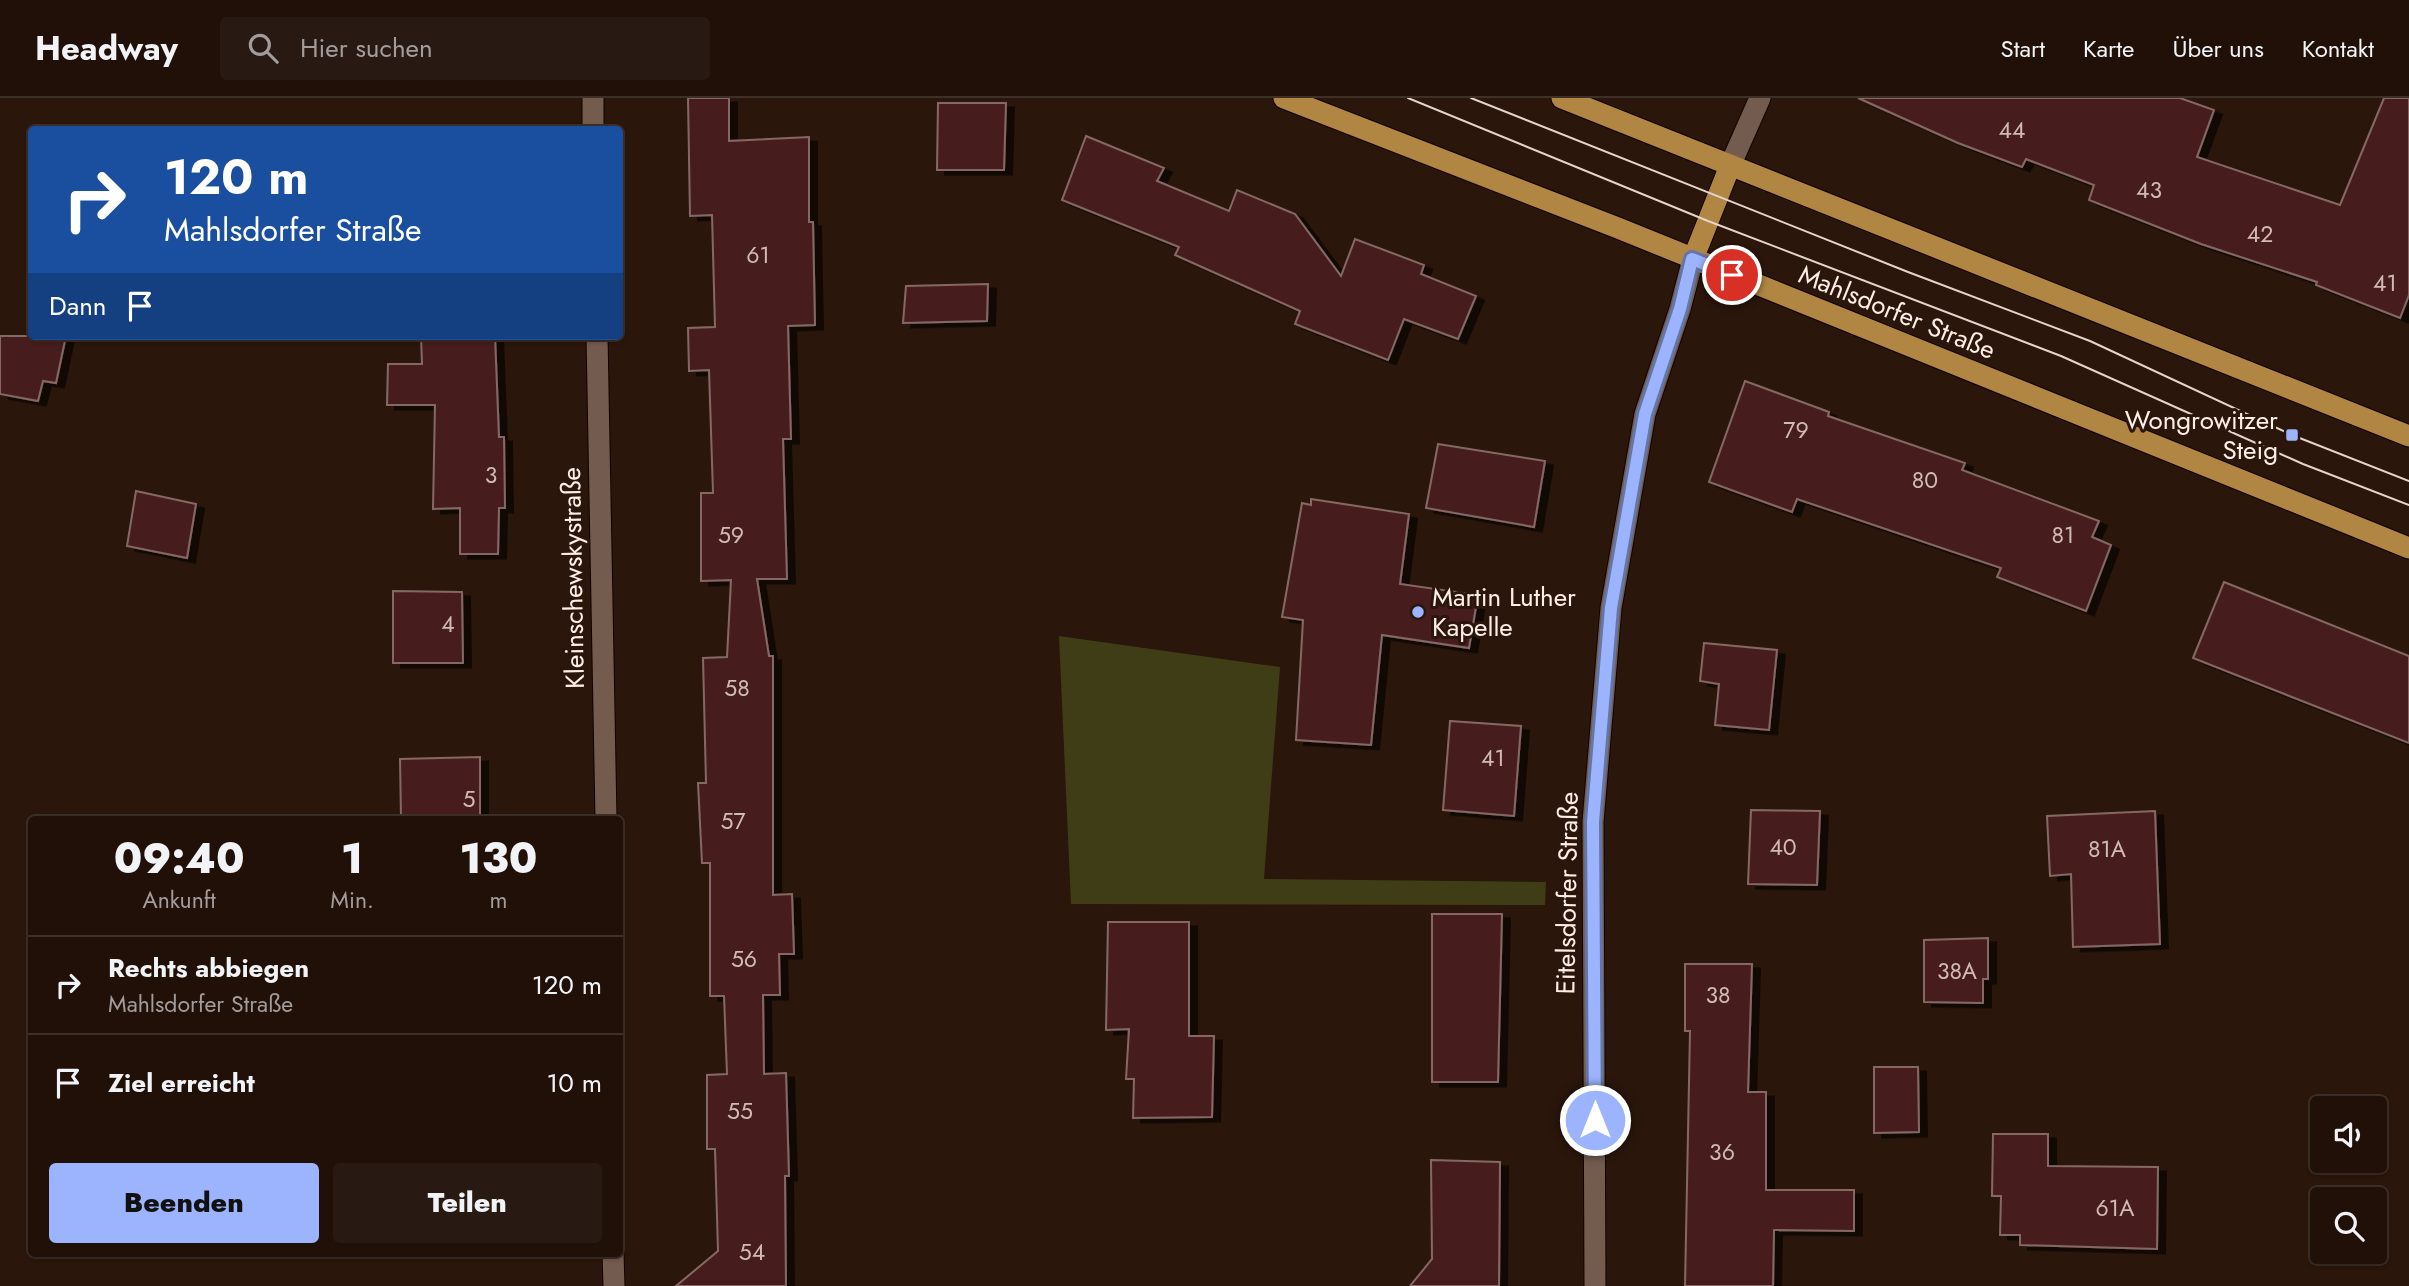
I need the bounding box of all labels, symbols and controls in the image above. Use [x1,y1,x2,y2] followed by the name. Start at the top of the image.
[220,17,710,80] search box
[35,25,178,72] text: Headway
[244,29,282,67] icon: search
[300,29,433,67] text: Hier suchen
[2001,31,2045,66] text: Start
[2083,31,2134,66] text: Karte
[2172,31,2264,66] text: Über uns
[2302,31,2374,66] text: Kontakt
[1999,113,2025,147] house number: 44
[164,142,308,212] text: 120 m
[49,154,140,245] icon: right
[2136,173,2162,207] house number: 43
[164,207,421,253] text: Mahlsdorfer Straße
[2247,217,2273,251] house number: 42
[746,238,770,272] house number: 61
[1702,245,1762,305] pin
[1793,255,2001,369] street label: Mahlsdorfer Straße
[1713,256,1751,294] icon: arrive
[2373,266,2397,300] house number: 41
[49,287,107,325] text: Dann
[121,287,159,325] icon: arrive
[2125,401,2278,469] place label: Wongrowitzer Steig
[1783,413,1809,447] house number: 79
[2284,427,2300,443] marker: Wongrowitzer Steig
[485,458,497,492] house number: 3
[1912,463,1938,497] house number: 80
[552,467,594,689] street label: Kleinschewskystraße
[718,518,744,552] house number: 59
[2052,518,2074,552] house number: 81
[1432,578,1576,646] place label: Martin Luther Kapelle
[1410,604,1426,620] marker: Martin Luther Kapelle
[441,607,455,641] house number: 4
[724,671,750,705] house number: 58
[1481,741,1505,775] house number: 41
[463,782,476,816] house number: 5
[1546,791,1588,995] street label: Eitelsdorfer Straße
[720,804,746,838] house number: 57
[114,828,245,889] text: 09:40
[341,828,363,889] text: 1
[460,828,537,889] text: 130
[1769,830,1797,864] house number: 40
[2088,832,2127,866] house number: 81A
[142,883,216,917] text: Ankunft
[330,883,374,917] text: Min.
[489,883,507,917] text: m
[731,942,757,976] house number: 56
[108,949,309,987] text: Rechts abbiegen
[1937,954,1978,988] house number: 38A
[49,966,87,1004] icon: right
[532,966,602,1004] text: 120 m
[1705,978,1731,1012] house number: 38
[108,987,293,1021] text: Mahlsdorfer Straße
[49,1064,87,1102] icon: arrive
[108,1064,255,1102] text: Ziel erreicht
[547,1064,602,1102] text: 10 m
[1558,1083,1632,1157] position arrow
[727,1094,753,1128] house number: 55
[2310,1096,2387,1264] map controls
[2310,1096,2387,1173] button: sound
[1709,1135,1735,1169] house number: 36
[49,1163,319,1243] button: Beenden
[333,1163,602,1243] button: Teilen
[2310,1187,2387,1264] button: search
[2096,1191,2135,1225] house number: 61A
[739,1235,765,1269] house number: 54

